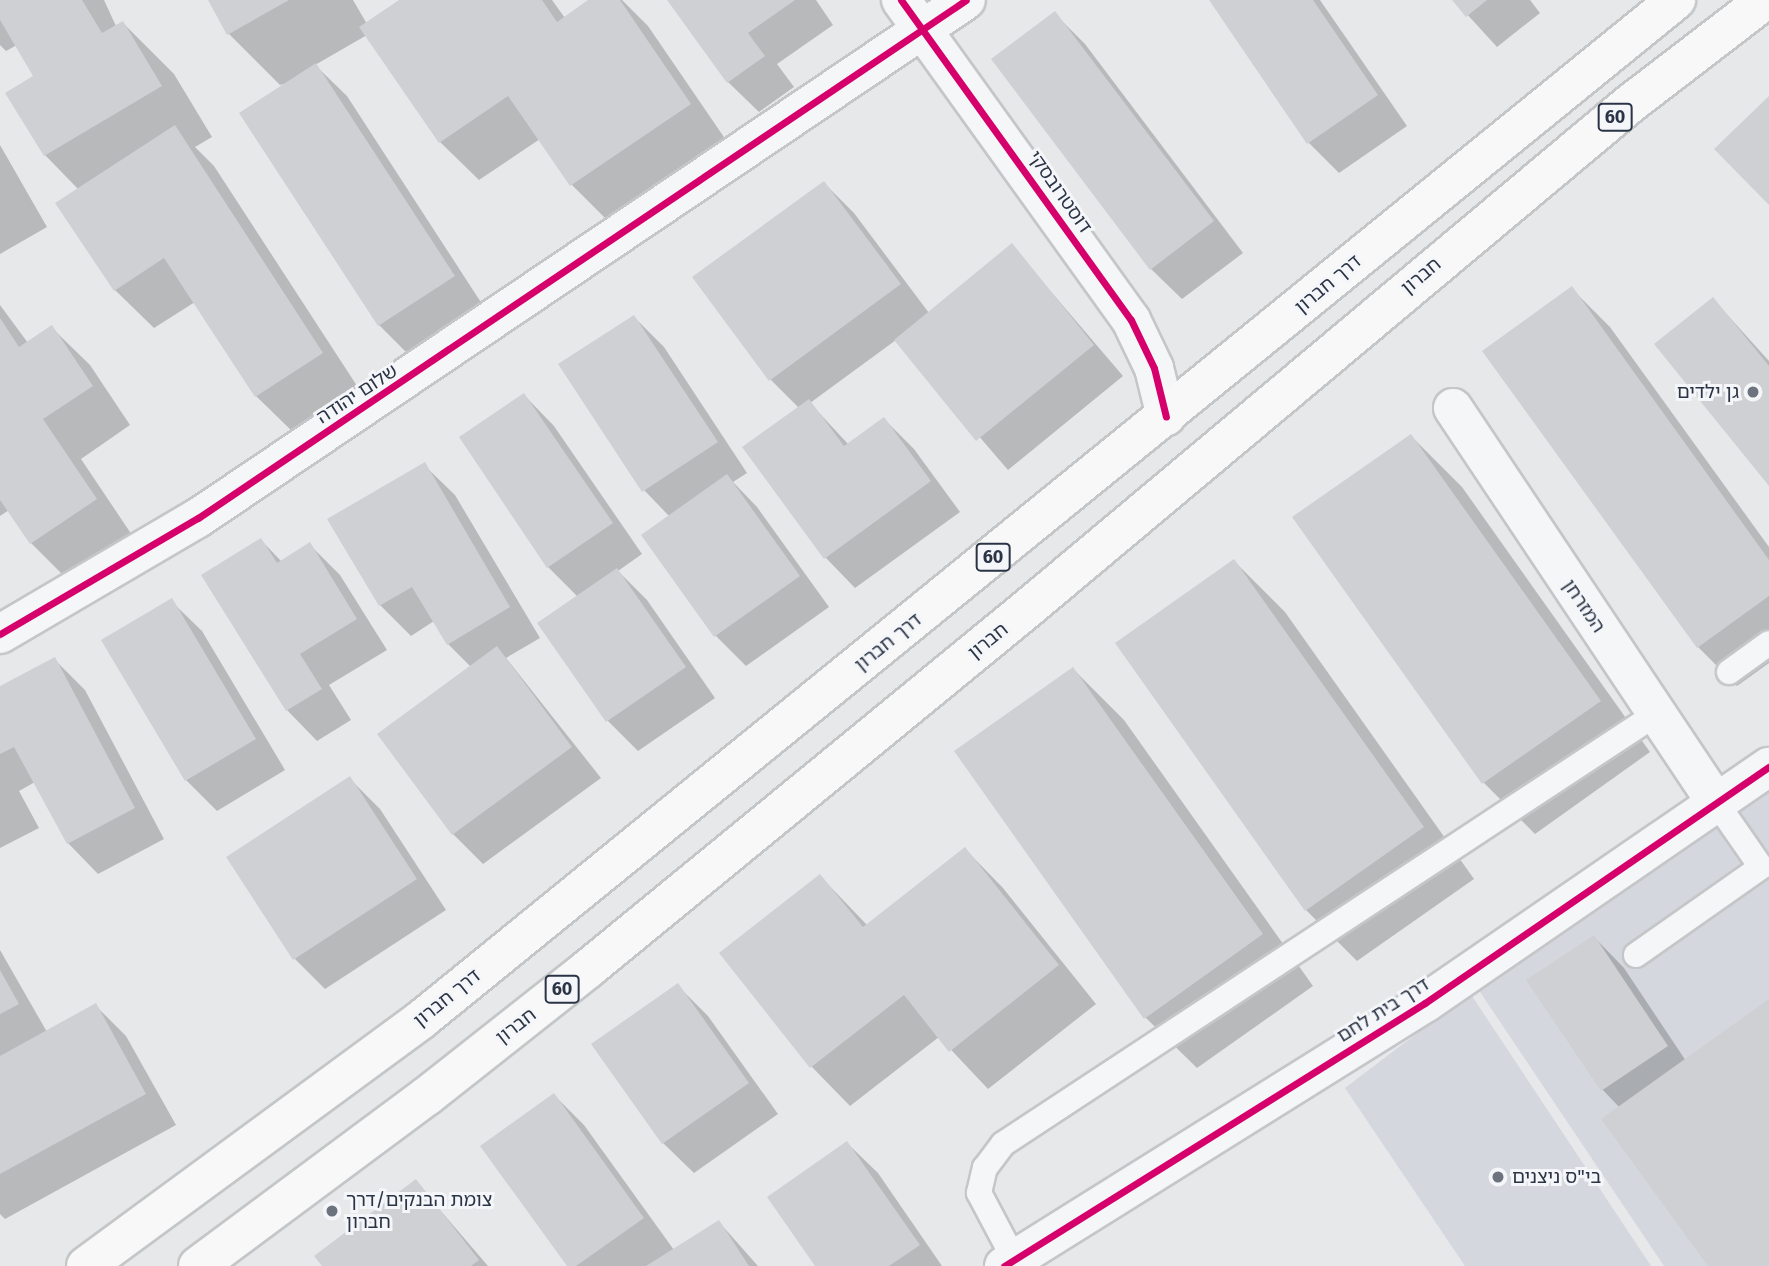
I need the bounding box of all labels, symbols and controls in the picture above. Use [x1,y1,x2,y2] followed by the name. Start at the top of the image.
[1598,103,1632,132] road number: 60
[1023,146,1097,238] street label: דוסטרובסקי
[1290,250,1366,318] street label: דרך חברון
[1396,253,1446,299] street label: חברון
[312,359,402,429] street label: שלום יהודה
[1677,381,1739,403] place label: גן ילדים
[1745,384,1761,400] marker: גן ילדים
[976,542,1010,572] road number: 60
[1558,575,1610,637] street label: המזרחן
[850,608,926,676] street label: דרך חברון
[963,618,1013,664] street label: חברון
[409,964,485,1032] street label: דרך חברון
[1333,973,1433,1047] street label: דרך בית לחם
[544,974,580,1004] road number: 60
[491,1003,541,1049] street label: חברון
[1512,1166,1601,1188] place label: בי"ס ניצנים
[1490,1169,1506,1185] marker: בי"ס ניצנים
[346,1189,492,1233] place label: צומת הבנקים/דרך חברון
[324,1203,340,1219] marker: צומת הבנקים/דרך חברון

